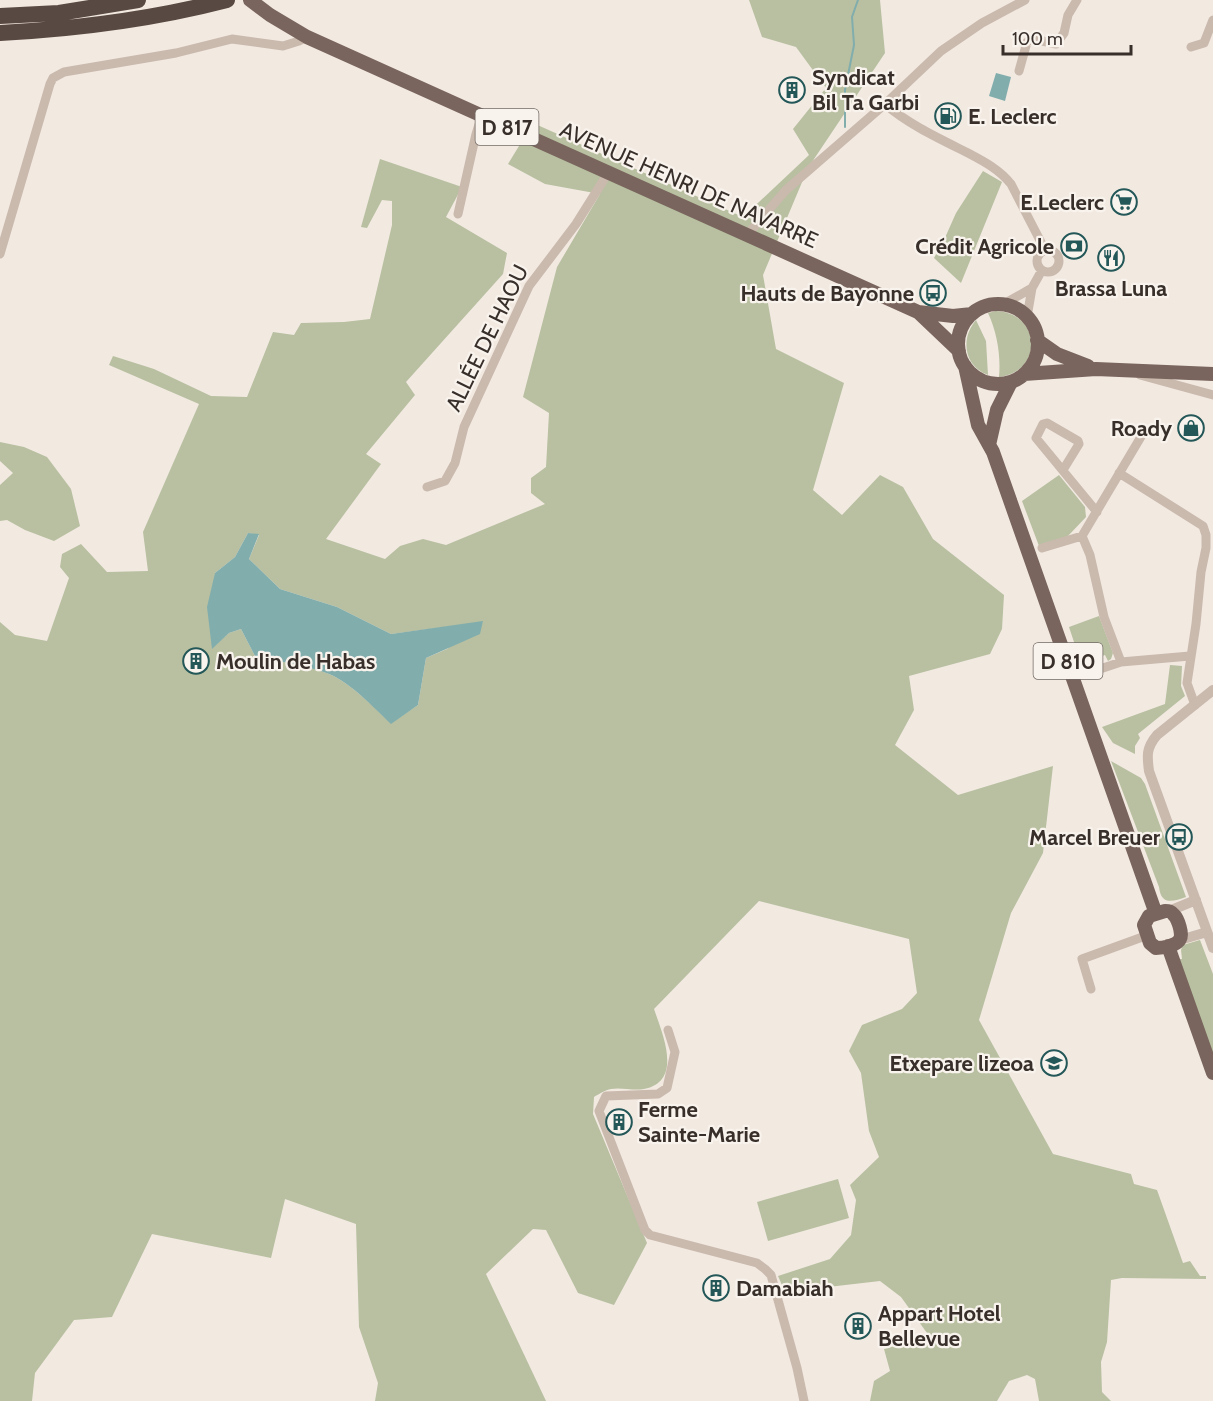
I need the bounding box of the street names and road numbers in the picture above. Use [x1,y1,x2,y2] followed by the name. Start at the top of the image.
[476,109,538,145] road number: D 817
[556,116,822,254] street label: AVENUE HENRI DE NAVARRE
[440,260,534,416] street label: ALLÉE DE HAOU
[1034,643,1102,679] road number: D 810

